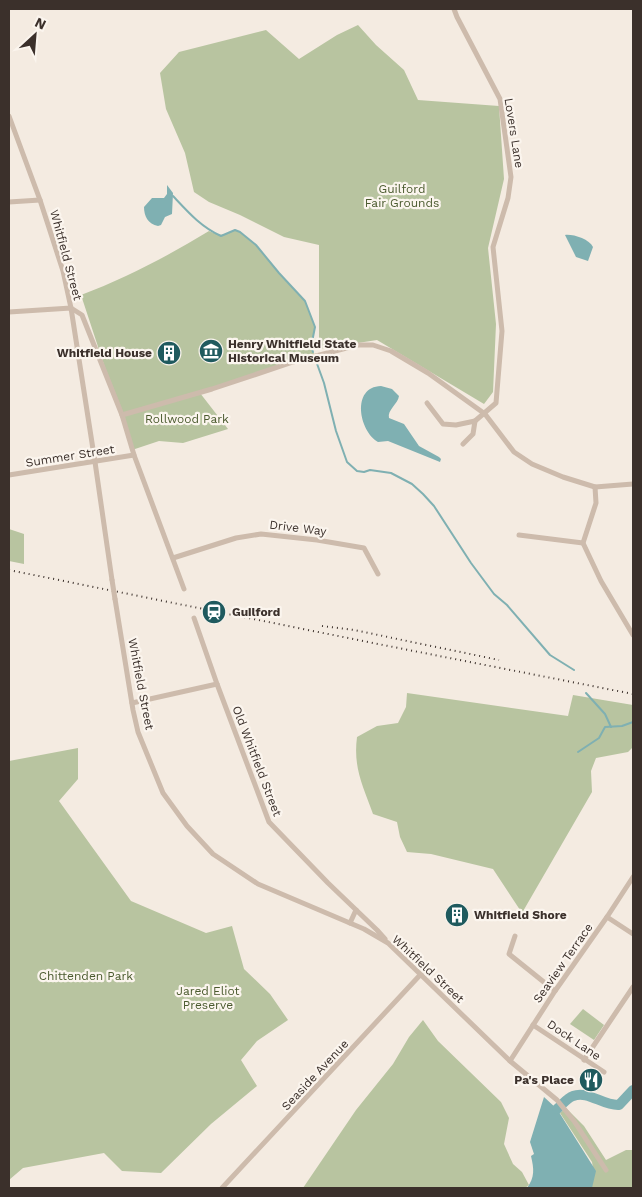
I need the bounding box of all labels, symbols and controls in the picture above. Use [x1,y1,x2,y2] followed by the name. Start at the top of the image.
[10,10,60,60] north arrow
[33,14,49,33] text: N
[502,97,526,169] street label: Lovers Lane
[365,182,439,210] park label: Guilford Fair Grounds
[47,208,85,302] street label: Whitfield Street
[228,337,357,365] place label: Henry Whitfield State Historical Museum
[198,338,224,364] museum icon: Henry Whitfield State Historical Museum
[156,340,182,366] building icon: Whitfield House
[57,346,152,360] place label: Whitfield House
[145,412,229,426] park label: Rollwood Park
[25,442,115,470] street label: Summer Street
[269,518,328,539] street label: Drive Way
[201,599,227,625] station icon: Guilford
[232,605,280,619] place label: Guilford
[125,637,157,731] street label: Whitfield Street
[229,704,285,818] street label: Old Whitfield Street
[444,902,470,928] building icon: Whitfield Shore
[474,908,567,922] place label: Whitfield Shore
[530,920,596,1005] street label: Seaview Terrace
[389,932,467,1006] street label: Whitfield Street
[39,969,133,983] park label: Chittenden Park
[176,984,240,1012] park label: Jared Eliot Preserve
[545,1017,603,1063] street label: Dock Lane
[279,1037,351,1113] street label: Seaside Avenue
[578,1067,604,1093] restaurant icon: Pa's Place
[514,1073,574,1087] place label: Pa's Place

